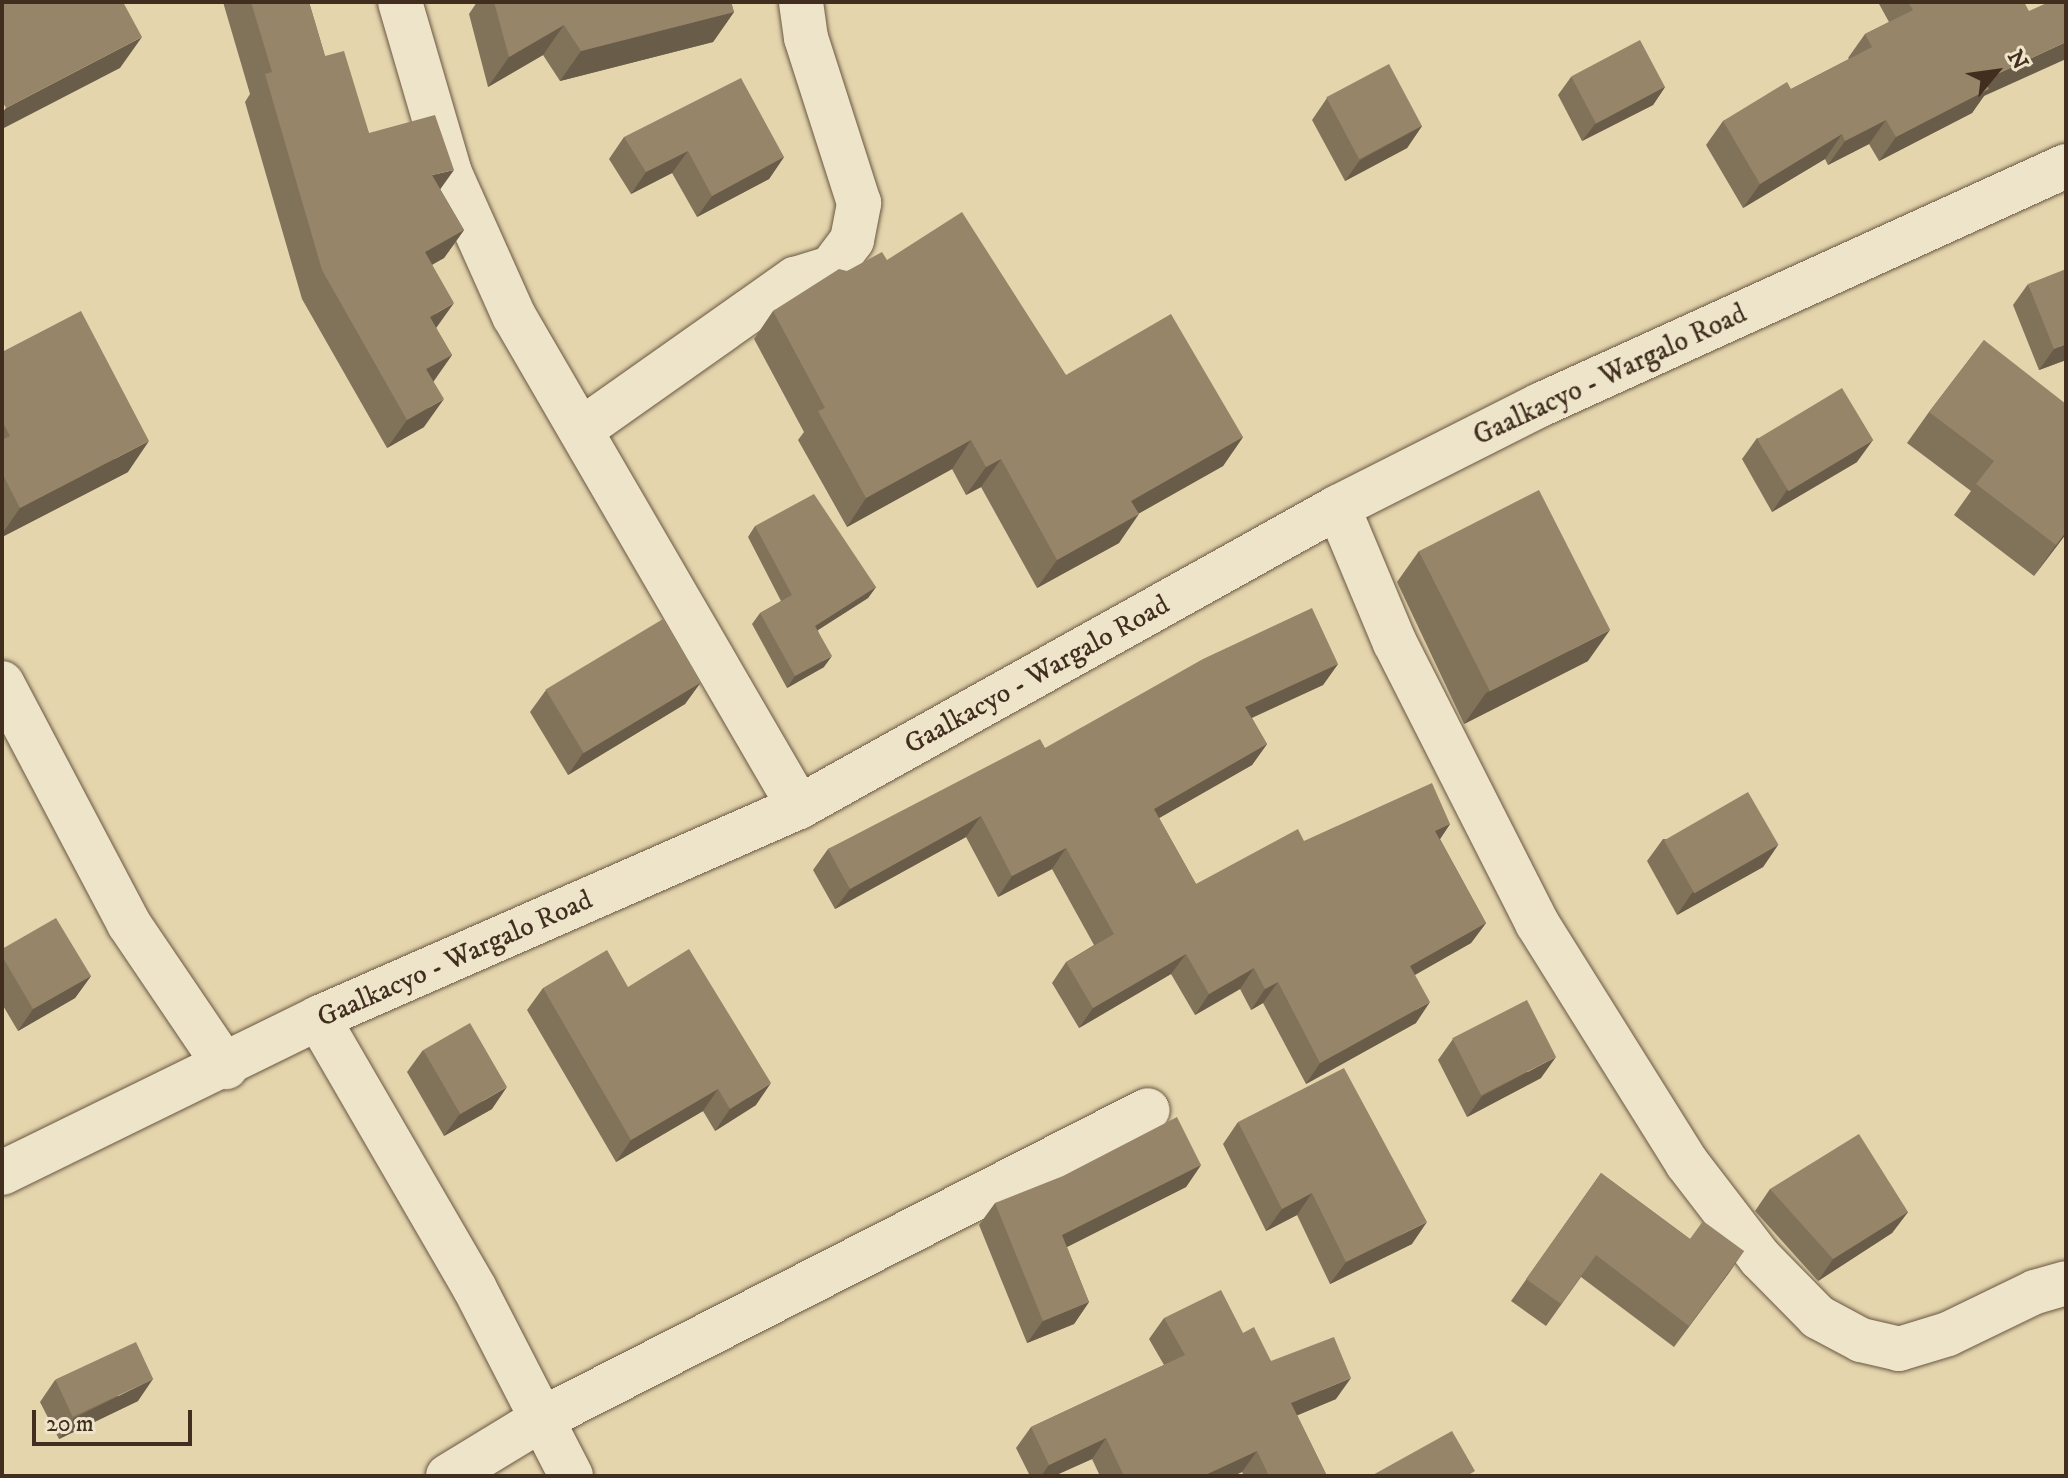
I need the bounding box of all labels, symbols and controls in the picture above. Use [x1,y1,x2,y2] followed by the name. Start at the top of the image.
[1956,32,2036,112] north arrow
[2001,46,2034,75] text: N
[1468,297,1752,453] street label: Gaalkacyo - Wargalo Road
[899,588,1175,762] street label: Gaalkacyo - Wargalo Road
[312,883,598,1035] street label: Gaalkacyo - Wargalo Road
[36,1394,196,1444] scale bar
[46,1409,94,1439] text: 20 m

